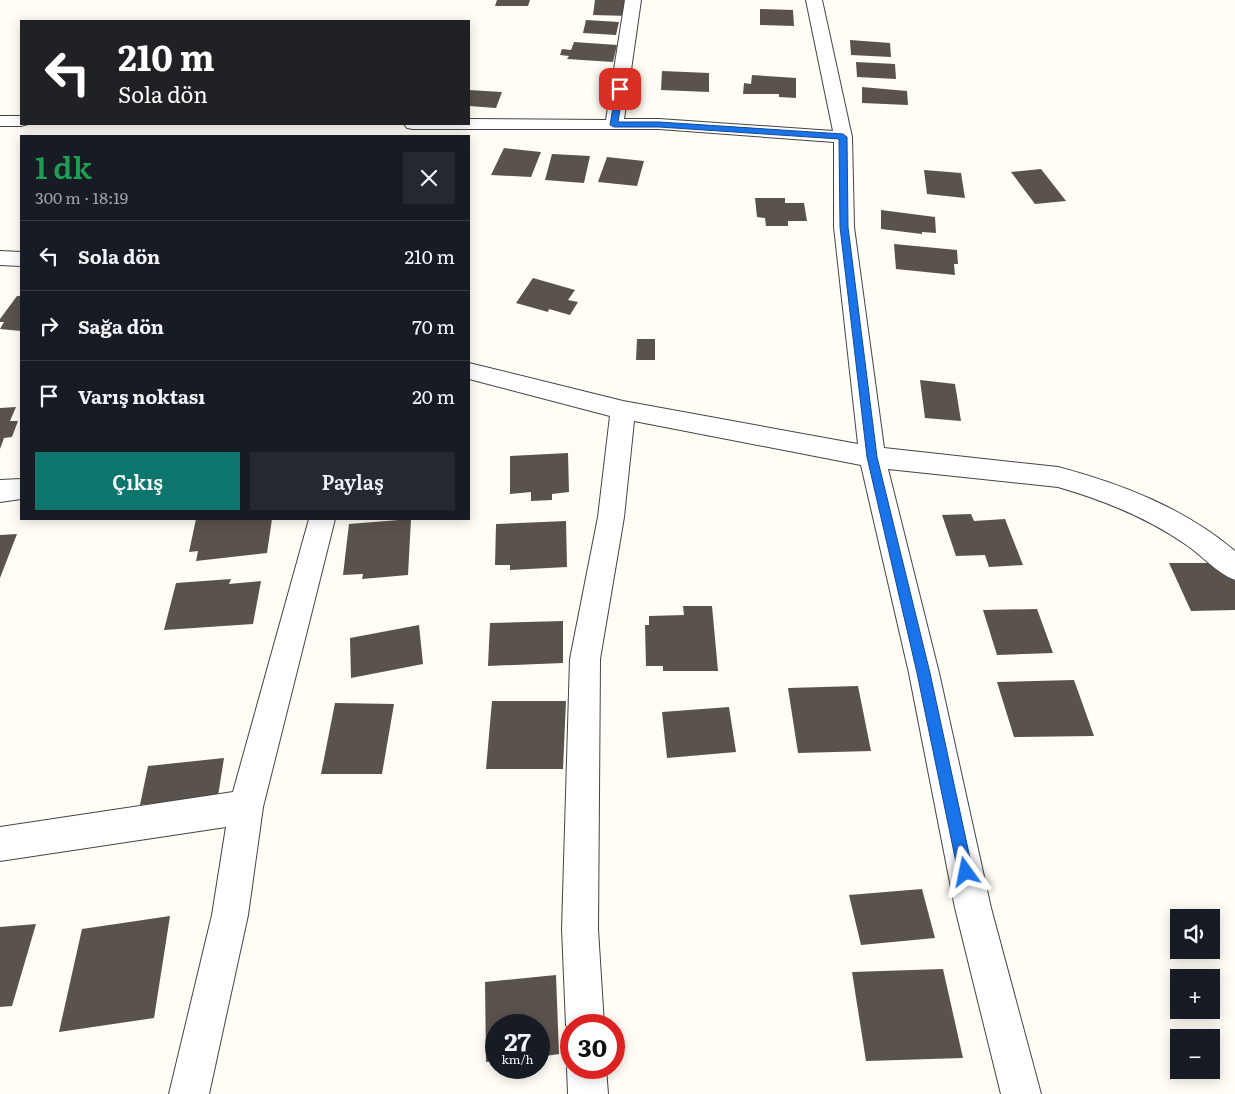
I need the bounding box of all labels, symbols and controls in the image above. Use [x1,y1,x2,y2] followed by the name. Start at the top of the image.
[118,30,215,82] text: 210 m
[35,40,100,105] icon: left
[599,68,641,110] pin
[606,75,634,103] icon: arrive
[118,77,208,110] text: Sola dön
[35,144,92,188] text: 1 dk
[403,152,455,204] button: close
[35,185,128,209] text: 300 m · 18:19
[35,242,63,270] icon: left
[78,242,160,270] text: Sola dön
[404,242,455,270] text: 210 m
[35,312,63,340] icon: right
[78,312,164,340] text: Sağa dön
[412,312,455,340] text: 70 m
[35,382,63,410] icon: arrive
[78,382,205,410] text: Varış noktası
[412,382,455,410] text: 20 m
[35,452,240,510] button: Çıkış
[250,452,455,510] button: Paylaş
[939,845,991,897] position arrow
[1170,909,1220,1079] map controls
[1170,909,1220,959] button: sound
[1170,969,1220,1019] button: +
[560,1014,625,1079] speed limit sign: 30
[504,1022,531,1059] text: 27
[1170,1029,1220,1079] button: −
[502,1050,533,1068] text: km/h

